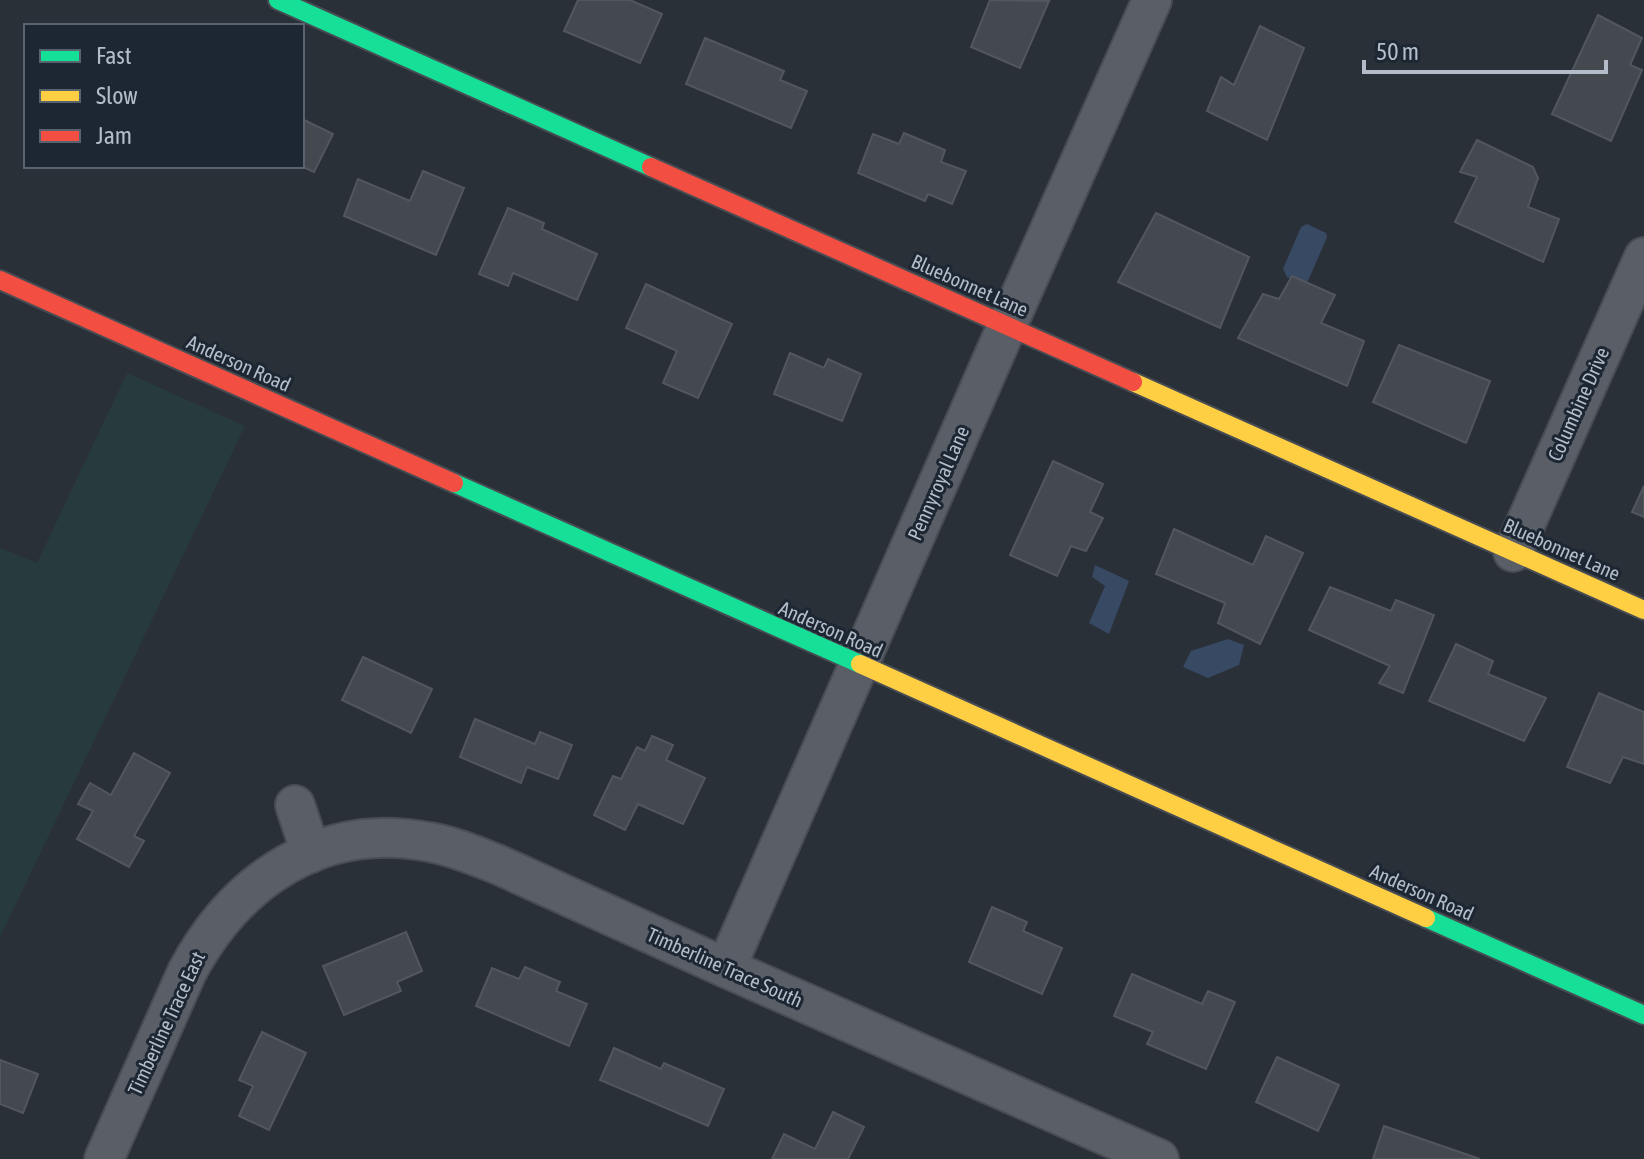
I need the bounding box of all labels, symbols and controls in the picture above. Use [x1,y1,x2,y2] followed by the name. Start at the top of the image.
[24,24,304,168] legend
[1364,24,1606,74] scale bar
[1376,38,1419,65] text: 50 m
[96,42,132,69] text: Fast
[96,82,138,109] text: Slow
[96,122,132,149] text: Jam
[908,249,1032,321] street label: Bluebonnet Lane
[184,330,294,396] street label: Anderson Road
[1543,344,1613,464] street label: Columbine Drive
[903,422,973,544] street label: Pennyroyal Lane
[1500,513,1624,585] street label: Bluebonnet Lane
[776,596,886,662] street label: Anderson Road
[1367,859,1477,925] street label: Anderson Road
[644,922,806,1012] street label: Timberline Trace South
[123,947,209,1098] street label: Timberline Trace East

